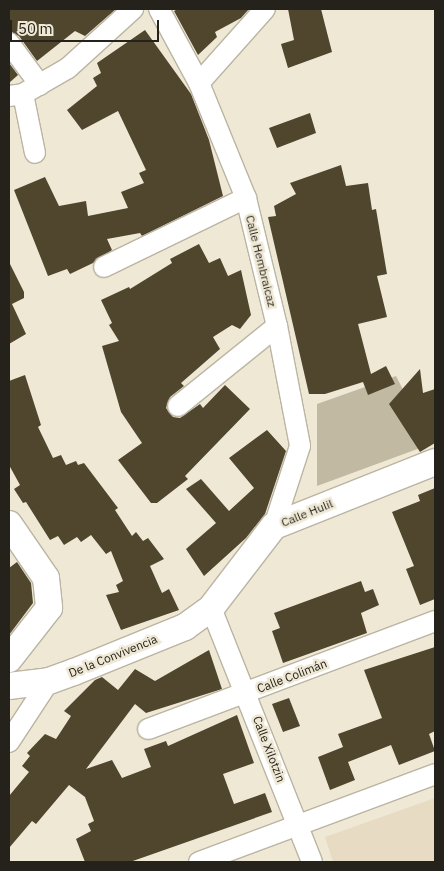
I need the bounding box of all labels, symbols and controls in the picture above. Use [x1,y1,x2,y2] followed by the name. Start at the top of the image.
[12,10,161,42] scale bar
[18,19,53,38] text: 50 m
[243,214,279,308] street label: Calle Hembraicaz
[279,496,335,530] street label: Calle Hulil
[67,632,159,680] street label: De la Convivencia
[255,656,329,696] street label: Calle Colimán
[250,714,288,784] street label: Calle Xilotzin

